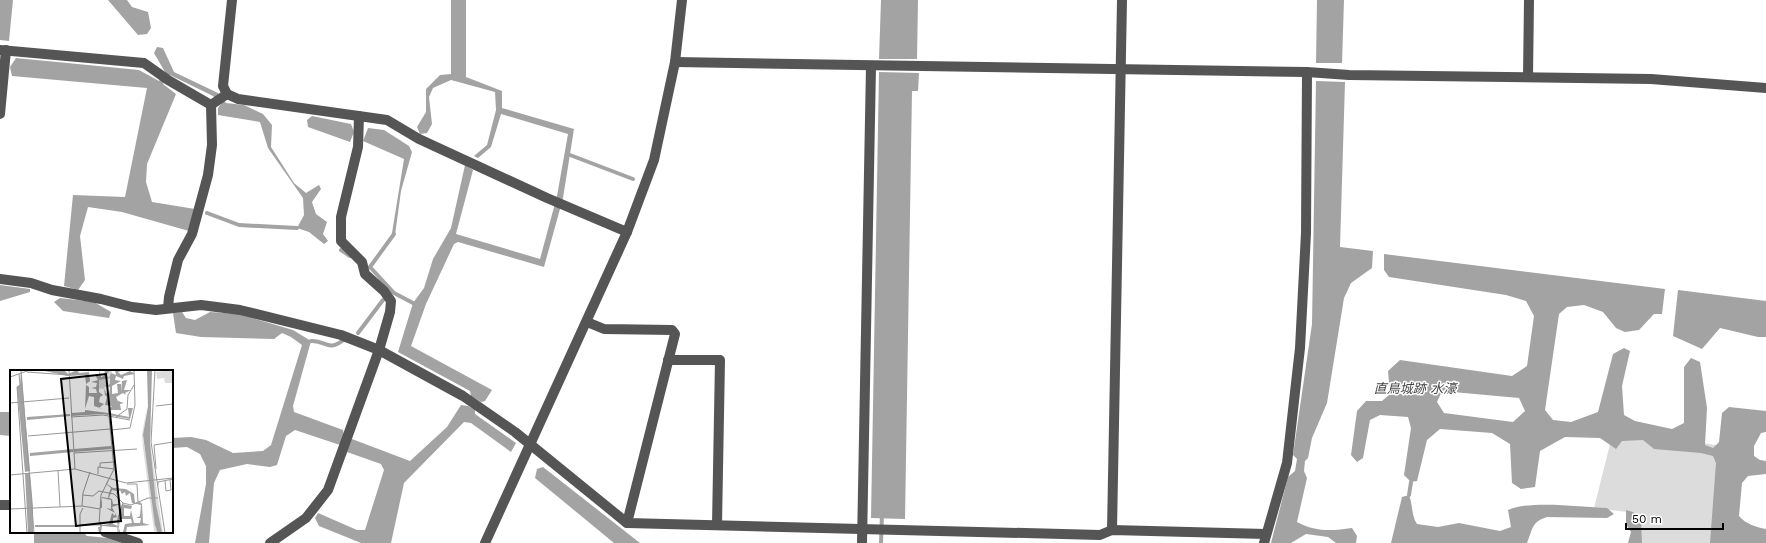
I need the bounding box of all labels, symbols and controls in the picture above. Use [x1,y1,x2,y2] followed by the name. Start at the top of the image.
[10,370,173,533] inset map
[1374,381,1458,396] water label: 直鳥城跡 水濠
[1626,505,1723,531] scale bar
[1632,512,1662,526] text: 50 m

